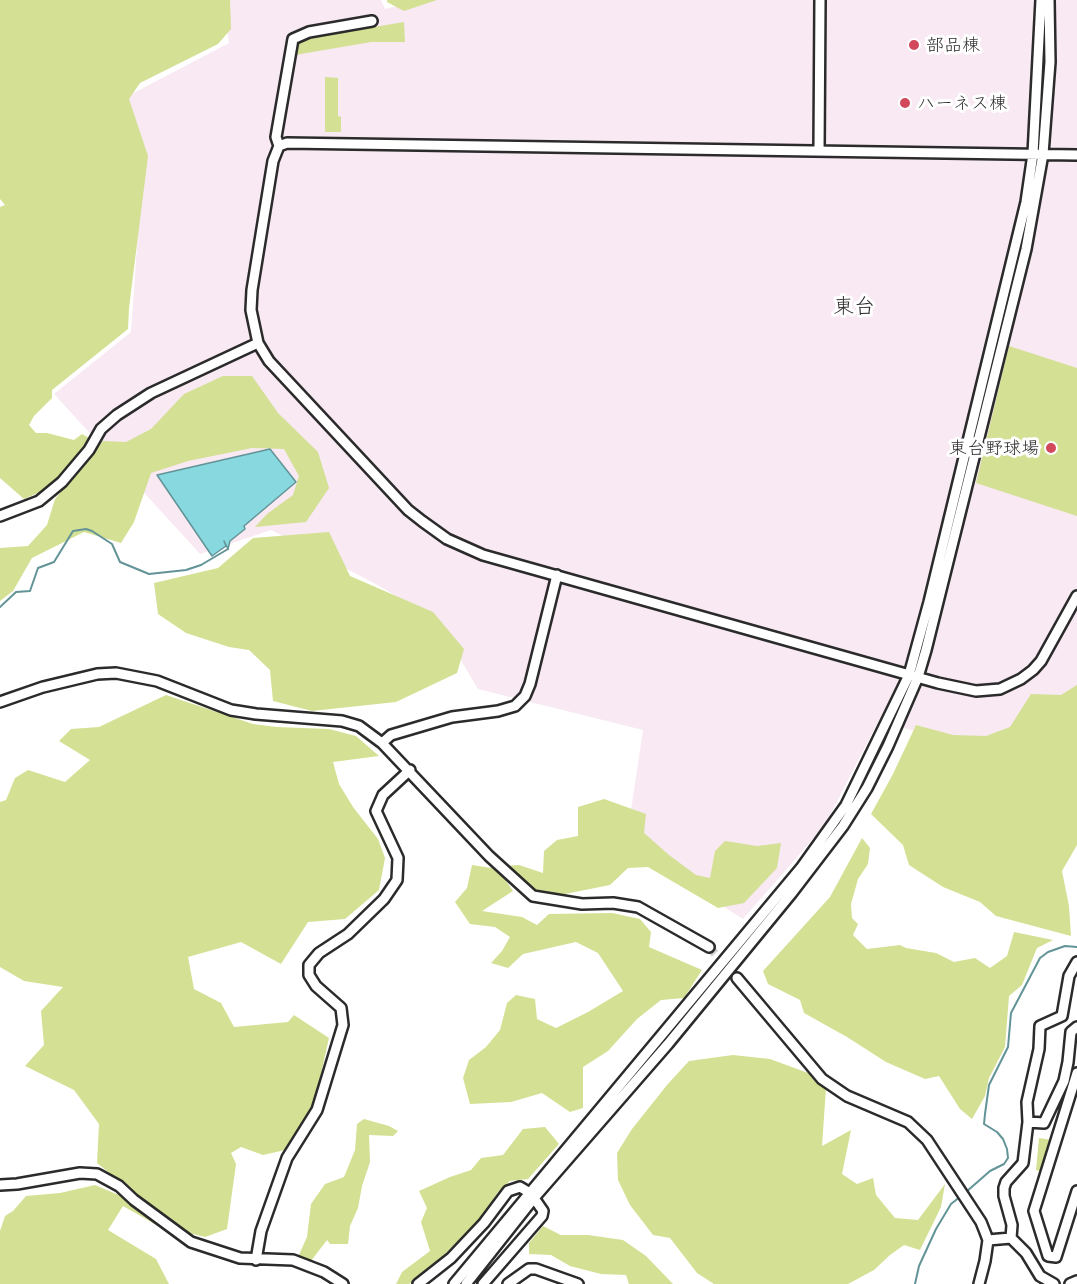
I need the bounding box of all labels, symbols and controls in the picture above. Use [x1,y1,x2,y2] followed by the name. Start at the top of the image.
[926,34,980,56] place label: 部品棟
[907,38,921,52] marker: 部品棟
[917,92,1007,114] place label: ハーネス棟
[898,96,912,110] marker: ハーネス棟
[833,294,875,320] district label: 東台
[949,437,1039,459] place label: 東台野球場
[1044,441,1058,455] marker: 東台野球場

